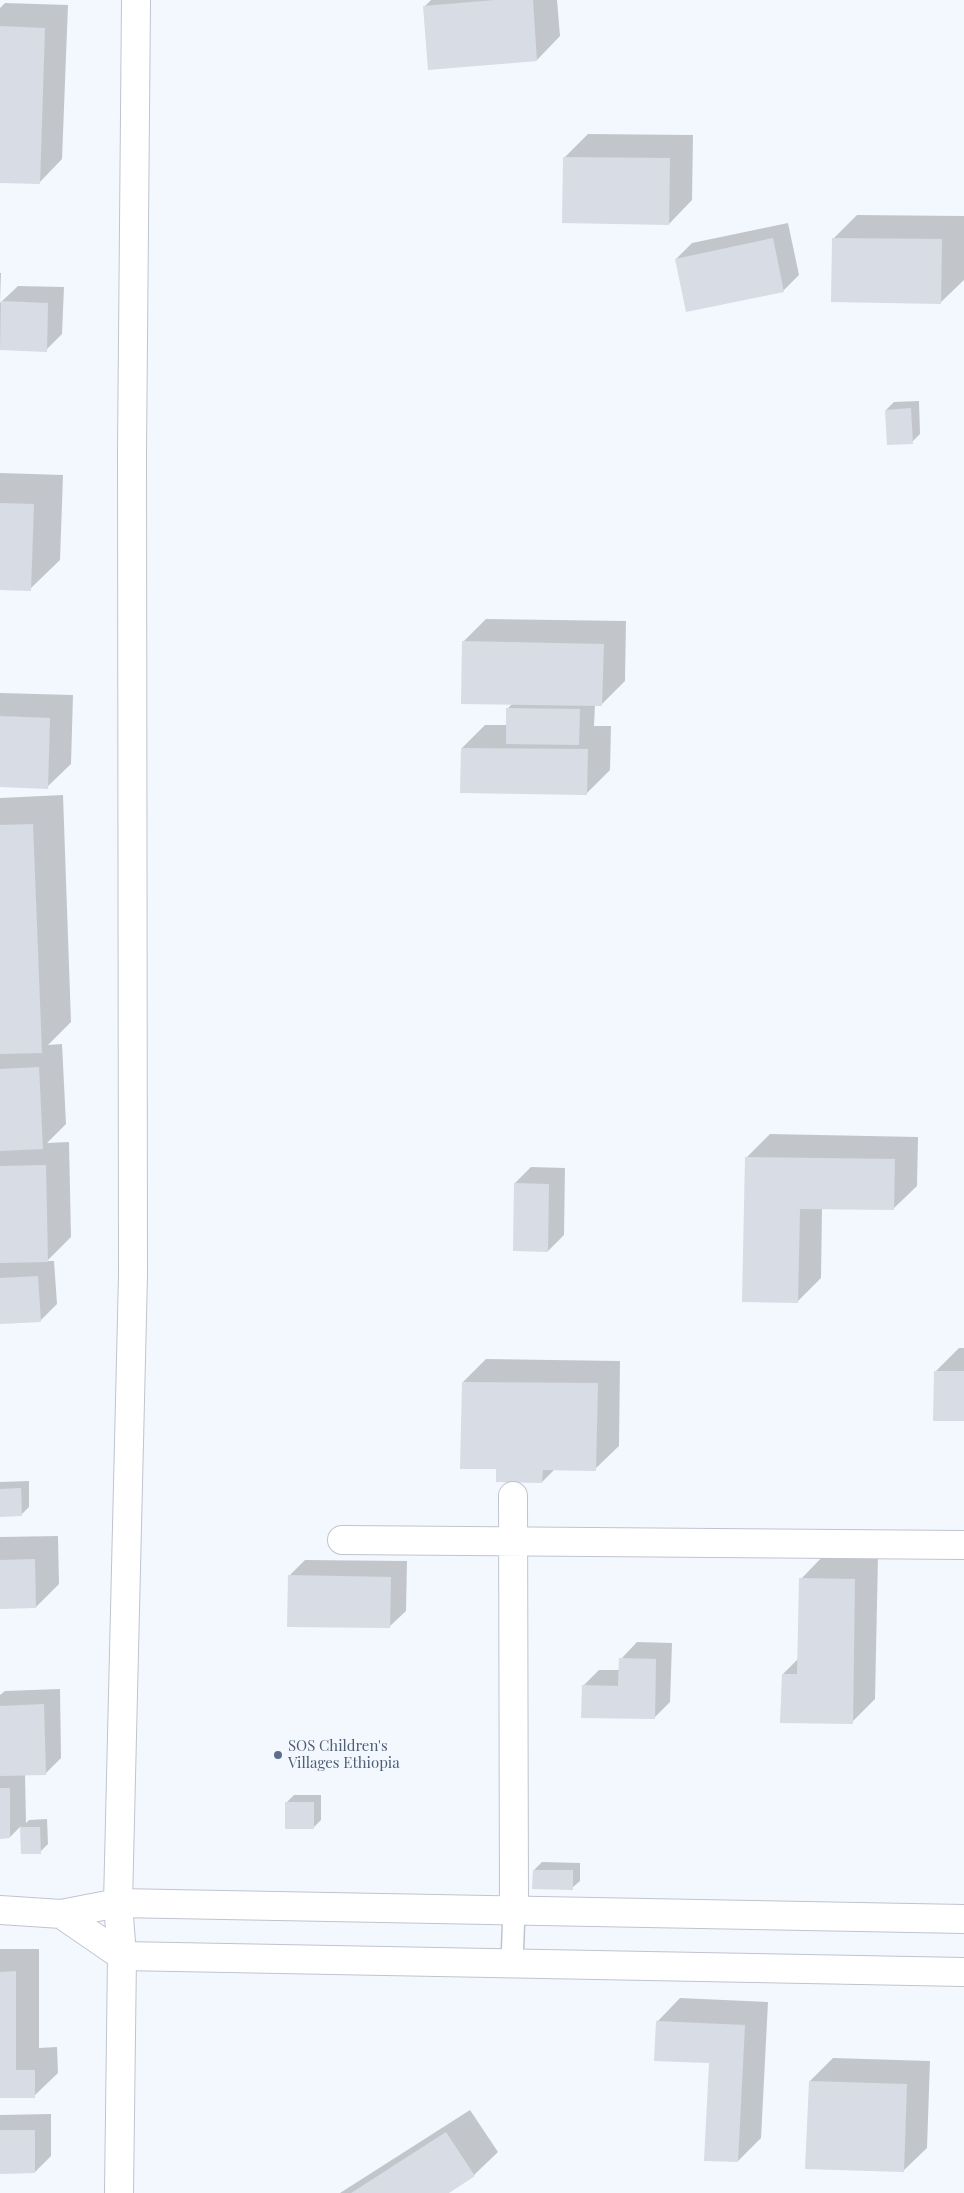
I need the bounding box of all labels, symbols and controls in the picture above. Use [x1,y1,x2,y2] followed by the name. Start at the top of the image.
[288,1737,400,1772] place label: SOS Children's Villages Ethiopia
[272,1749,284,1761] marker: SOS Children's Villages Ethiopia

